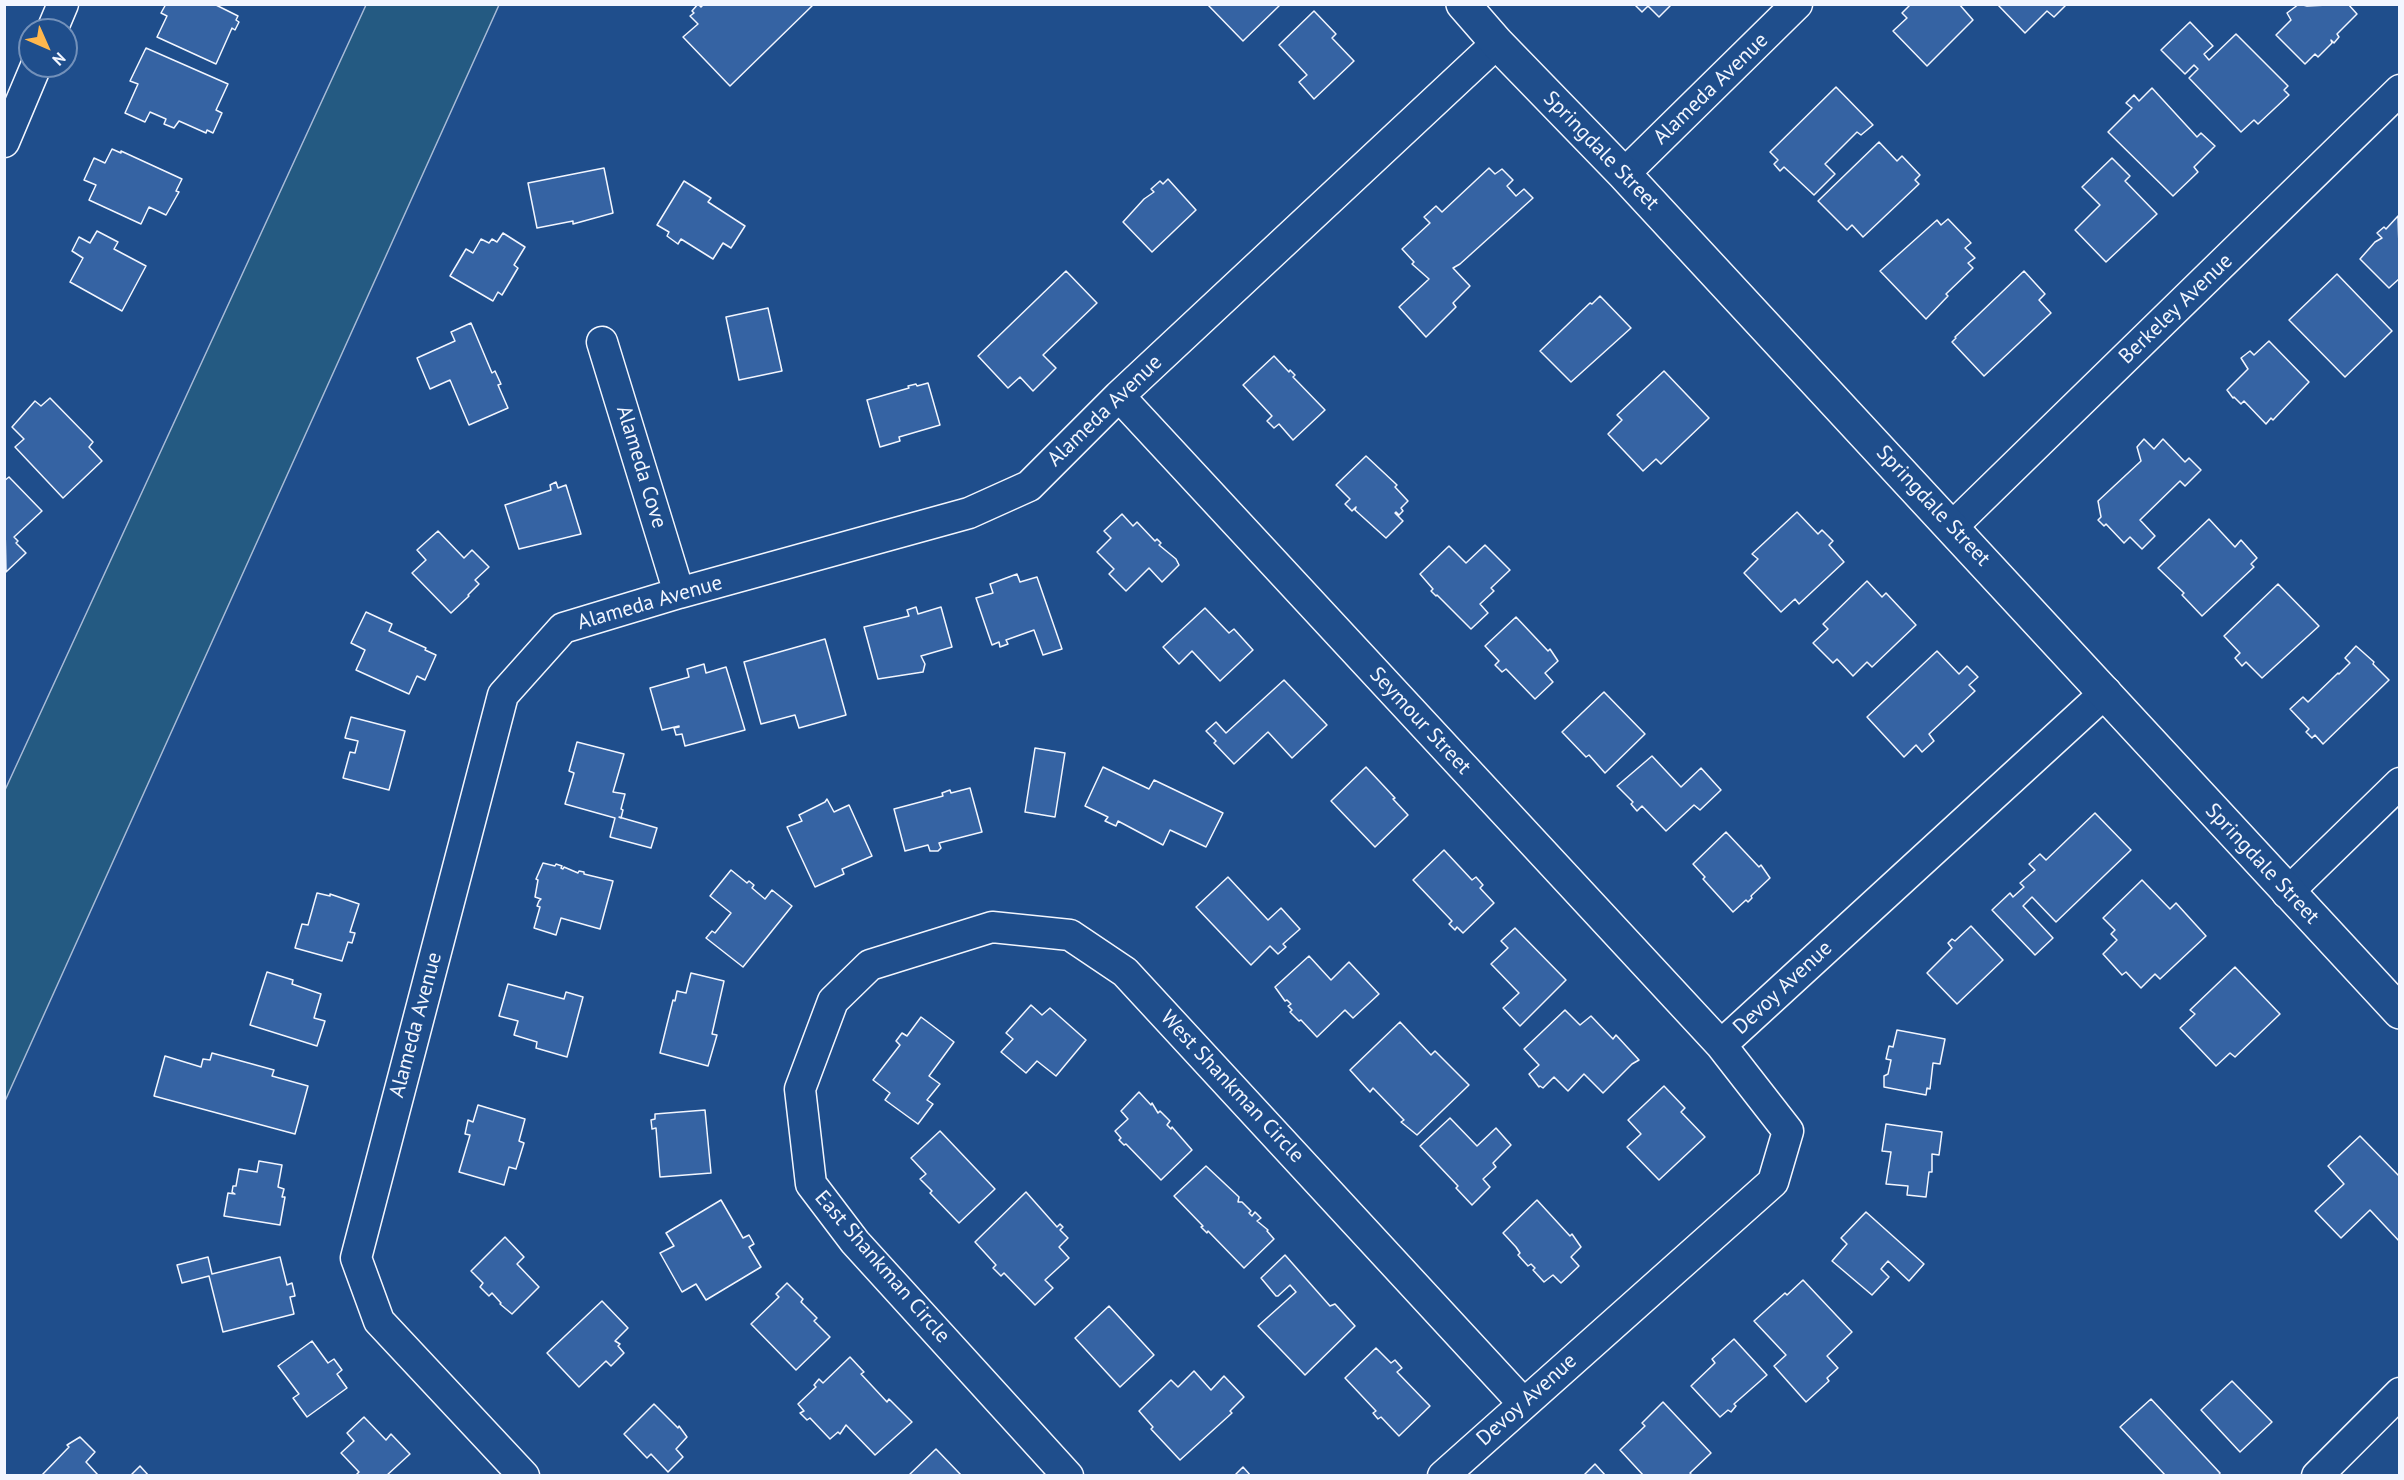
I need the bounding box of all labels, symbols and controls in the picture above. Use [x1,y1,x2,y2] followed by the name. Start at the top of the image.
[18,18,78,78] north arrow
[1648,28,1774,150] street label: Alameda Avenue
[49,49,70,70] text: N
[1538,86,1664,216] street label: Springdale Street
[2114,249,2238,369] street label: Berkeley Avenue
[1042,350,1168,472] street label: Alameda Avenue
[610,403,672,531] street label: Alameda Cove
[1871,440,1995,572] street label: Springdale Street
[575,570,725,636] street label: Alameda Avenue
[1364,662,1476,780] street label: Seymour Street
[2200,798,2324,930] street label: Springdale Street
[1728,936,1838,1040] street label: Devoy Avenue
[384,950,448,1100] street label: Alameda Avenue
[1155,1006,1309,1168] street label: West Shankman Circle
[809,1186,955,1348] street label: East Shankman Circle
[1472,1349,1582,1451] street label: Devoy Avenue

